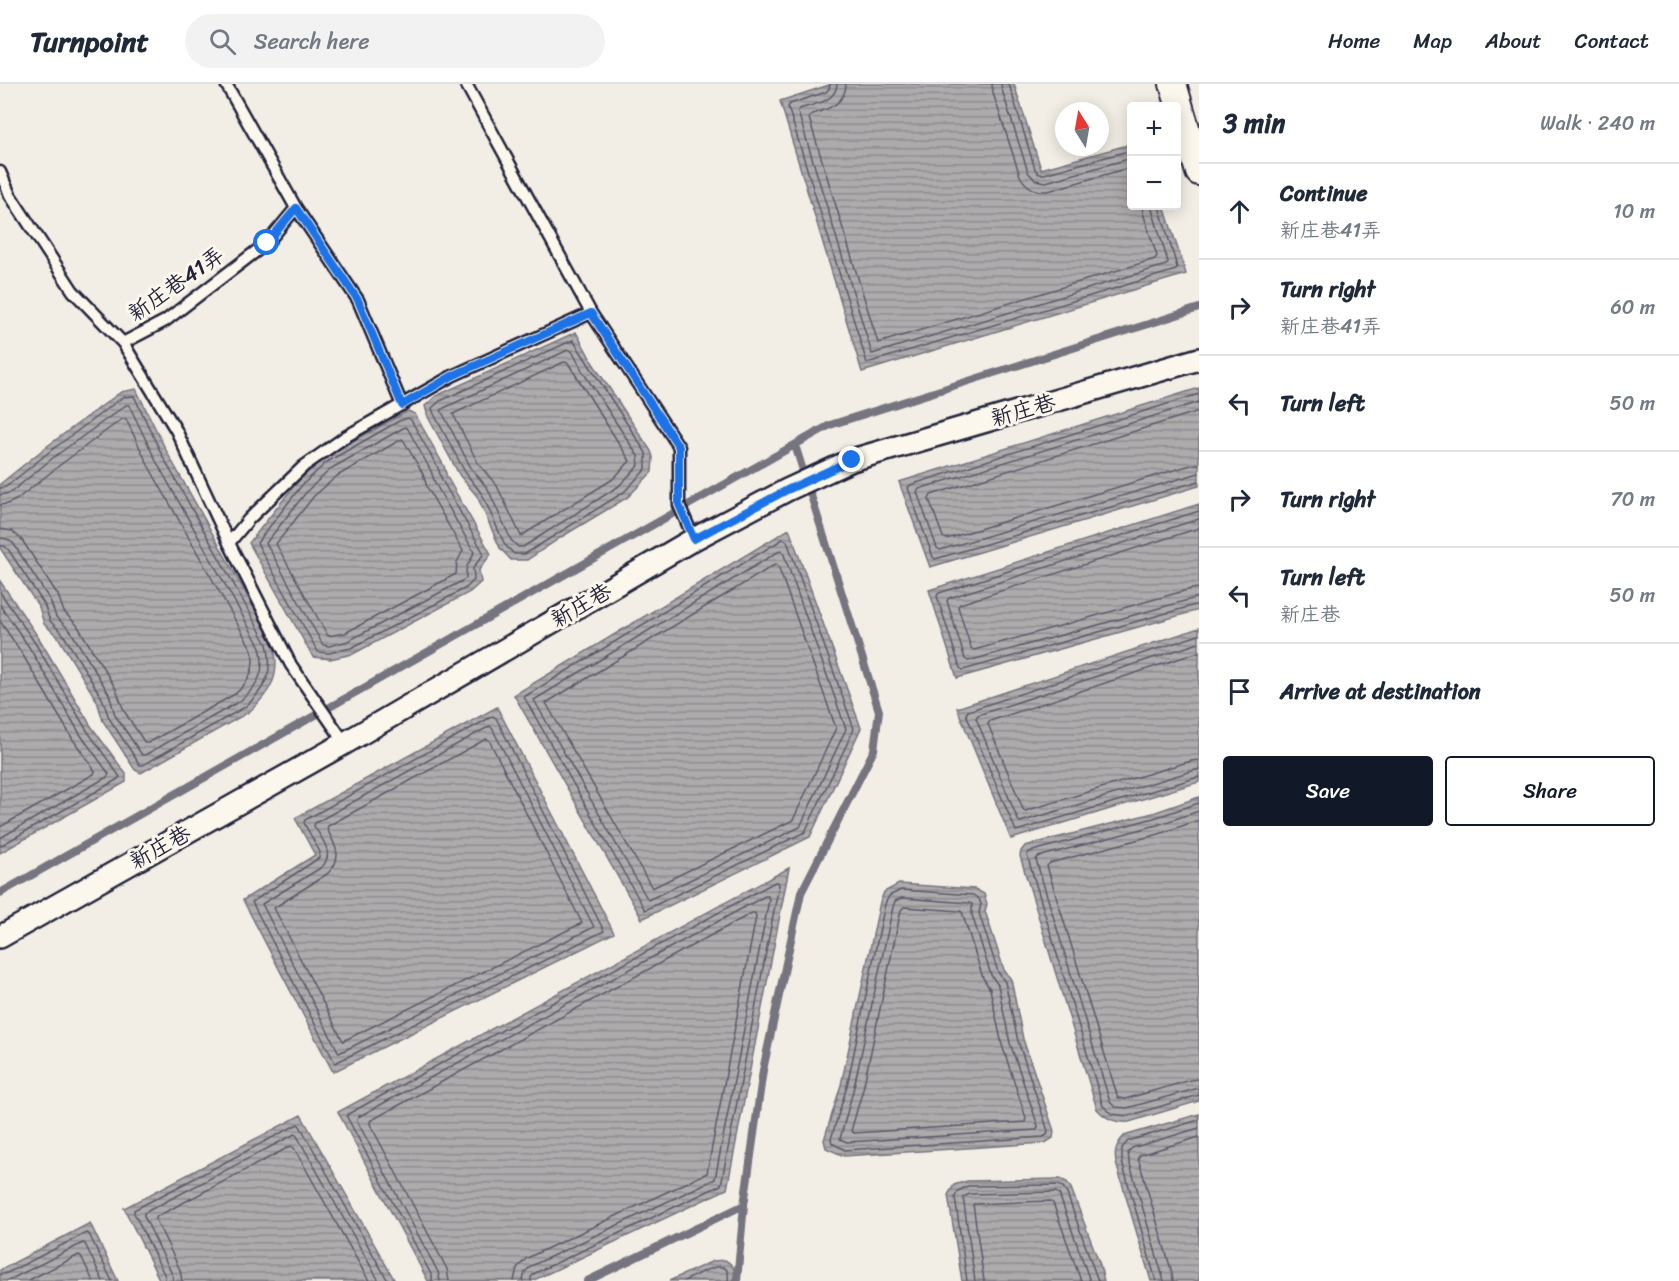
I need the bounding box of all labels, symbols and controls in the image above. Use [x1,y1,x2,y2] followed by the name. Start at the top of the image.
[185,14,605,68] search box
[30,17,149,66] text: Turnpoint
[254,22,370,61] text: Search here
[1328,22,1380,60] text: Home
[1413,22,1452,60] text: Map
[1485,22,1542,60] text: About
[1575,22,1649,60] text: Contact
[206,25,239,58] icon: search
[1223,100,1285,146] text: 3 min
[1055,102,1109,156] north arrow
[1127,102,1181,210] map controls
[1127,102,1181,156] button: +
[1540,106,1655,141] text: Walk · 240 m
[1127,156,1181,210] button: −
[1280,174,1368,213] text: Continue
[1613,194,1655,229] text: 10 m
[1223,195,1256,228] icon: ahead
[1280,213,1381,248] text: 新庄巷41弄
[253,229,279,255] route start
[119,236,233,332] street label: 新庄巷41弄
[1280,270,1375,309] text: Turn right
[1610,290,1655,325] text: 60 m
[1223,291,1256,324] icon: right
[1280,309,1381,344] text: 新庄巷41弄
[986,382,1060,438] street label: 新庄巷
[1280,384,1365,423] text: Turn left
[1610,386,1655,421] text: 50 m
[1223,387,1256,420] icon: left
[838,446,864,472] route end
[1280,480,1375,519] text: Turn right
[1610,482,1655,517] text: 70 m
[1223,483,1256,516] icon: right
[1280,558,1365,597] text: Turn left
[543,572,619,638] street label: 新庄巷
[1610,578,1655,613] text: 50 m
[1223,579,1256,612] icon: left
[1280,597,1340,632] text: 新庄巷
[1280,672,1481,711] text: Arrive at destination
[1223,675,1256,708] icon: arrive
[1223,756,1433,826] button: Save
[1445,756,1655,826] button: Share
[122,814,198,880] street label: 新庄巷

